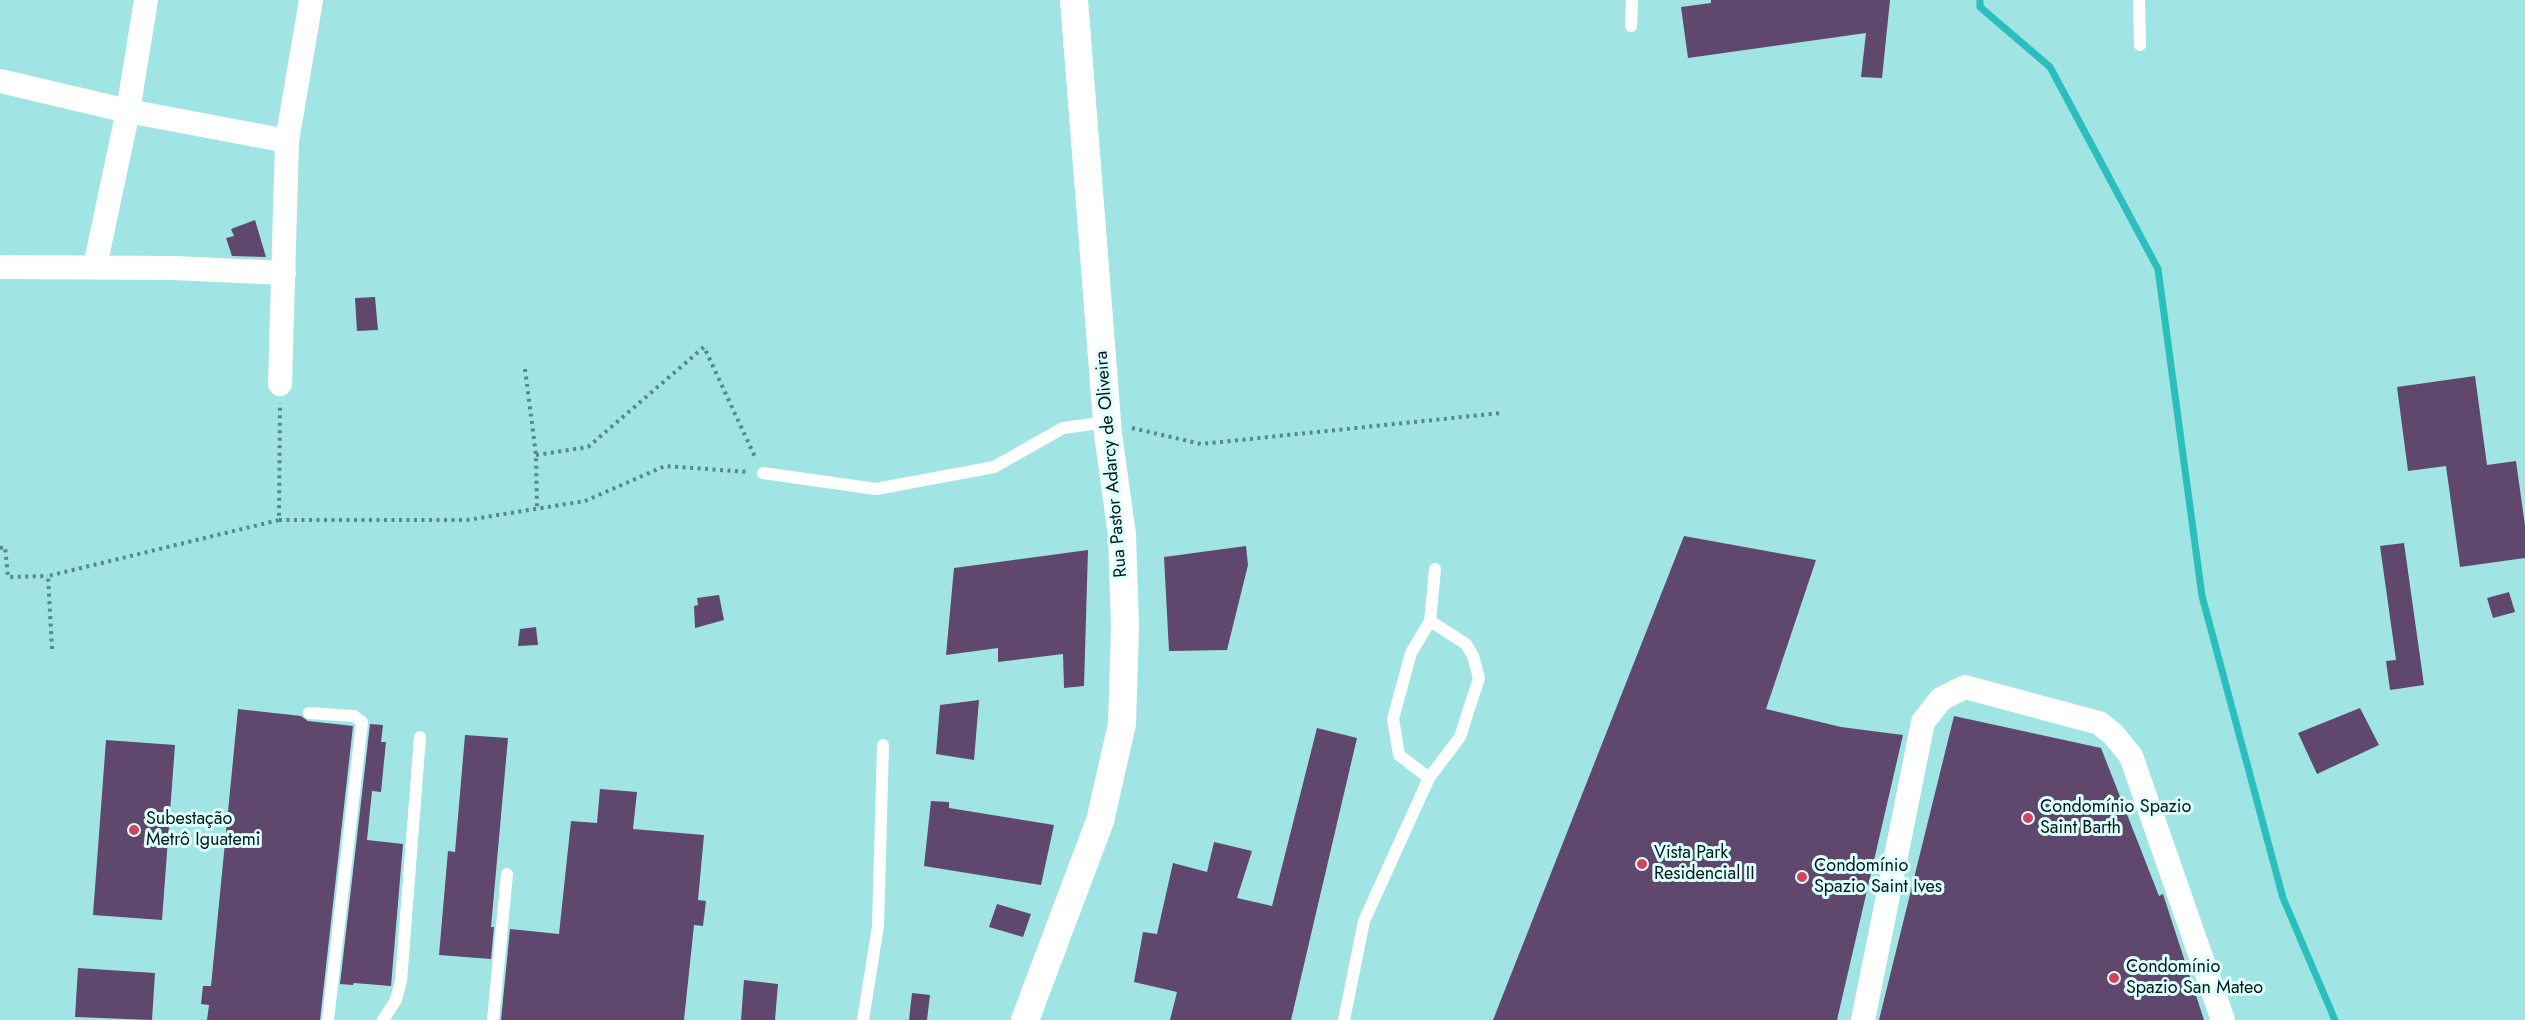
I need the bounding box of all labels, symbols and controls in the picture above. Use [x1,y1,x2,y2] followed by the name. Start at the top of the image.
[1091,350,1133,578] street label: Rua Pastor Adarcy de Oliveira
[2040,797,2191,840] place label: Condomínio Spazio Saint Barth
[146,809,260,852] place label: Subestação Metrô Iguatemi
[2021,811,2035,825] marker: Condomínio Spazio Saint Barth
[127,823,141,837] marker: Subestação Metrô Iguatemi
[1654,843,1755,886] place label: Vista Park Residencial II
[1814,856,1942,898] place label: Condomínio Spazio Saint Ives
[1635,857,1649,871] marker: Vista Park Residencial II
[1795,870,1809,884] marker: Condomínio Spazio Saint Ives
[2126,957,2263,1000] place label: Condomínio Spazio San Mateo
[2107,971,2121,985] marker: Condomínio Spazio San Mateo

